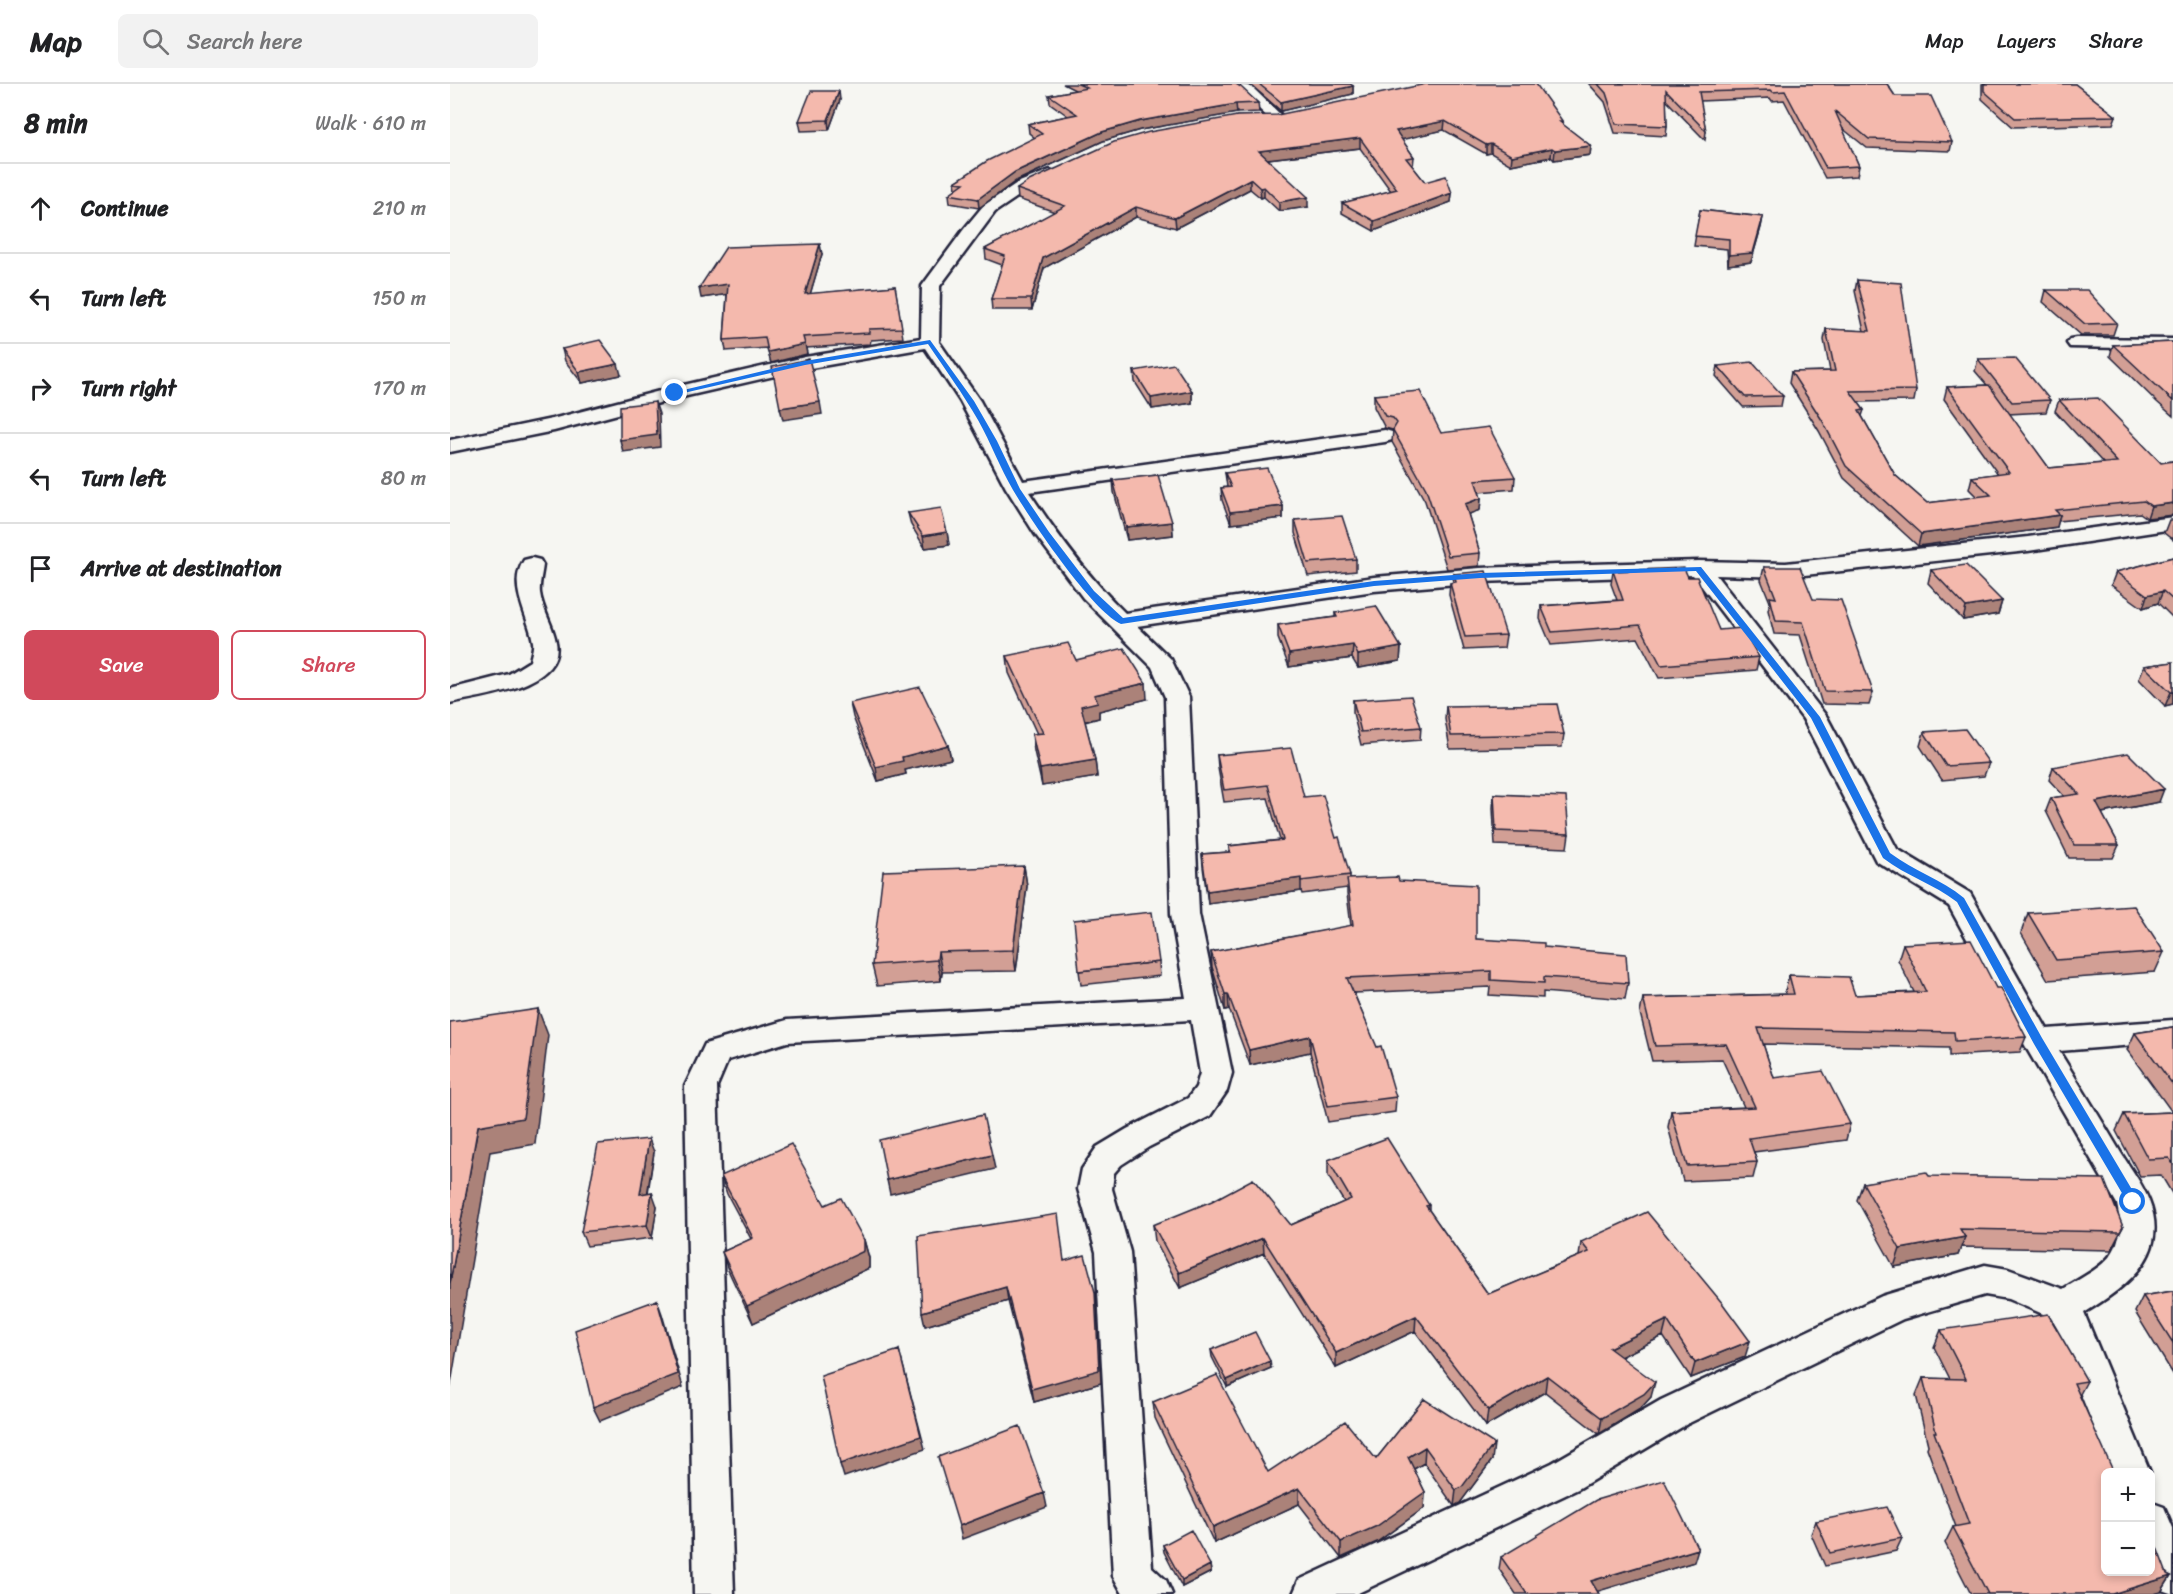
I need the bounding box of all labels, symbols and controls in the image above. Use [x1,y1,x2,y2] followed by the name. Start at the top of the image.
[118,14,538,68] search box
[30,17,82,66] text: Map
[187,22,303,61] text: Search here
[1925,22,1964,60] text: Map
[1997,22,2056,60] text: Layers
[2089,22,2143,60] text: Share
[139,25,172,58] icon: search
[24,100,88,146] text: 8 min
[315,106,426,141] text: Walk · 610 m
[81,189,169,228] text: Continue
[373,191,426,226] text: 210 m
[24,192,57,225] icon: ahead
[81,279,166,318] text: Turn left
[372,281,426,316] text: 150 m
[24,282,57,315] icon: left
[81,369,176,408] text: Turn right
[373,371,426,406] text: 170 m
[24,372,57,405] icon: right
[661,379,687,405] route end
[81,459,166,498] text: Turn left
[381,461,426,496] text: 80 m
[24,462,57,495] icon: left
[81,549,282,588] text: Arrive at destination
[24,552,57,585] icon: arrive
[24,630,219,700] button: Save
[231,630,426,700] button: Share
[2119,1188,2145,1214] route start
[2101,1468,2155,1576] map controls
[2101,1468,2155,1522] button: +
[2101,1522,2155,1576] button: −

